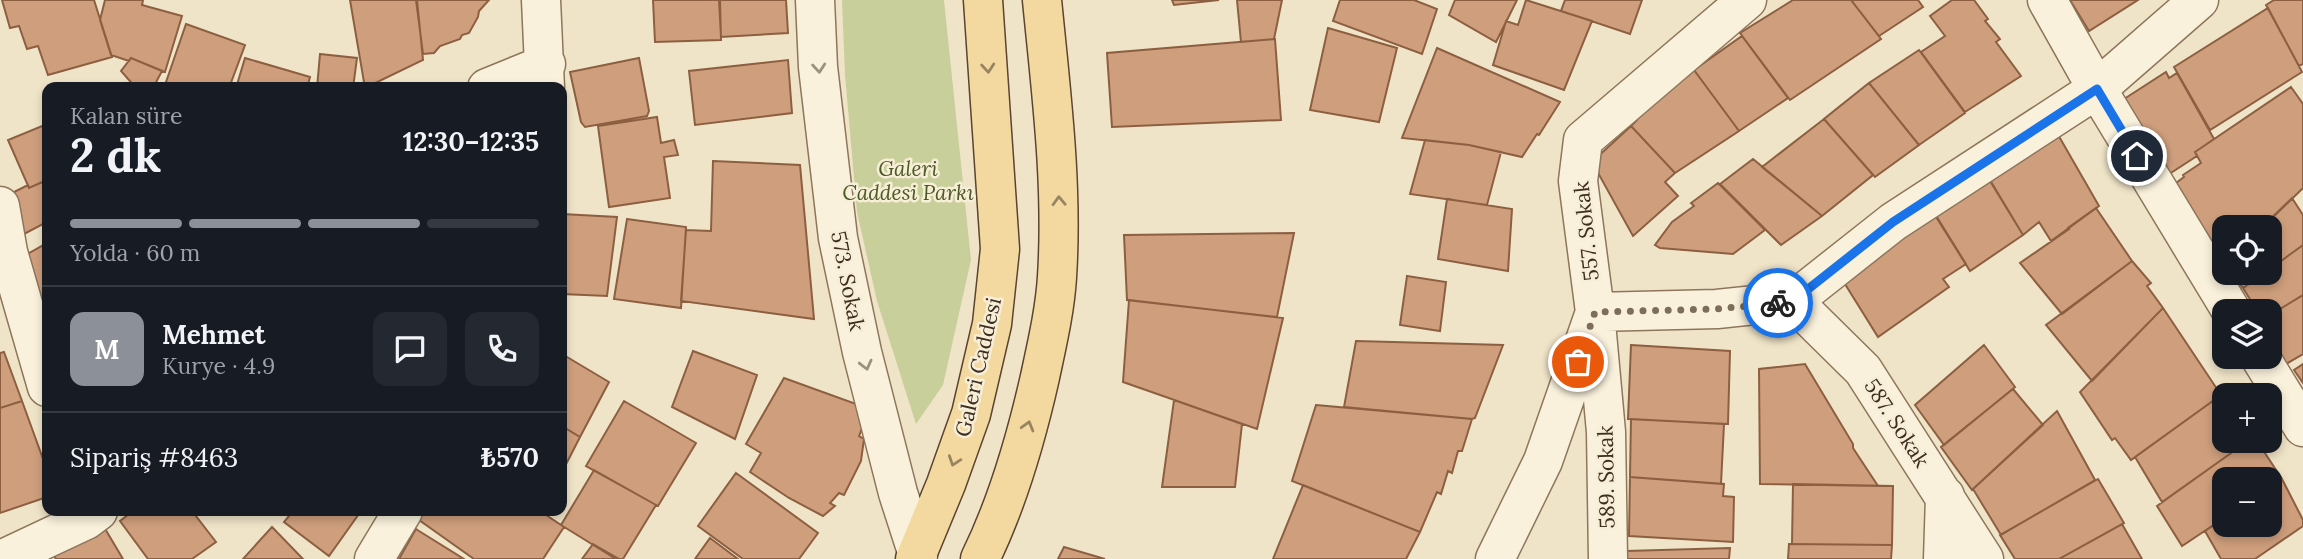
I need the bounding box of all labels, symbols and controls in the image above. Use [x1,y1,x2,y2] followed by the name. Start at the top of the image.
[811,63,826,74] one-way arrow
[980,63,995,74] one-way arrow
[70,101,182,130] text: Kalan süre
[403,125,539,158] text: 12:30–12:35
[70,126,161,185] text: 2 dk
[2107,126,2167,186] pin
[2118,137,2156,175] icon: home
[842,155,974,206] park label: Galeri Caddesi Parkı
[1567,179,1605,282] street label: 557. Sokak
[1051,196,1066,207] one-way arrow
[2212,215,2282,537] map controls
[2212,215,2282,285] button: locate
[825,229,871,334] street label: 573. Sokak
[70,238,200,267] text: Yolda · 60 m
[1743,268,1813,338] courier
[1759,284,1797,322] icon: bike
[949,295,1007,439] street label: Galeri Caddesi
[2212,299,2282,369] button: layers
[373,312,447,386] button: chat
[465,312,539,386] button: phone
[162,318,265,351] text: Mehmet
[1548,332,1608,392] pin
[94,333,120,366] text: M
[1559,343,1597,381] icon: bag
[162,351,275,380] text: Kurye · 4.9
[858,359,872,371] one-way arrow
[1858,374,1936,473] street label: 587. Sokak
[2212,383,2282,453] button: +
[1020,420,1035,432] one-way arrow
[1592,424,1620,529] street label: 589. Sokak
[70,441,238,474] text: Sipariş #8463
[481,441,539,474] text: ₺570
[948,454,962,467] one-way arrow
[2212,467,2282,537] button: −

